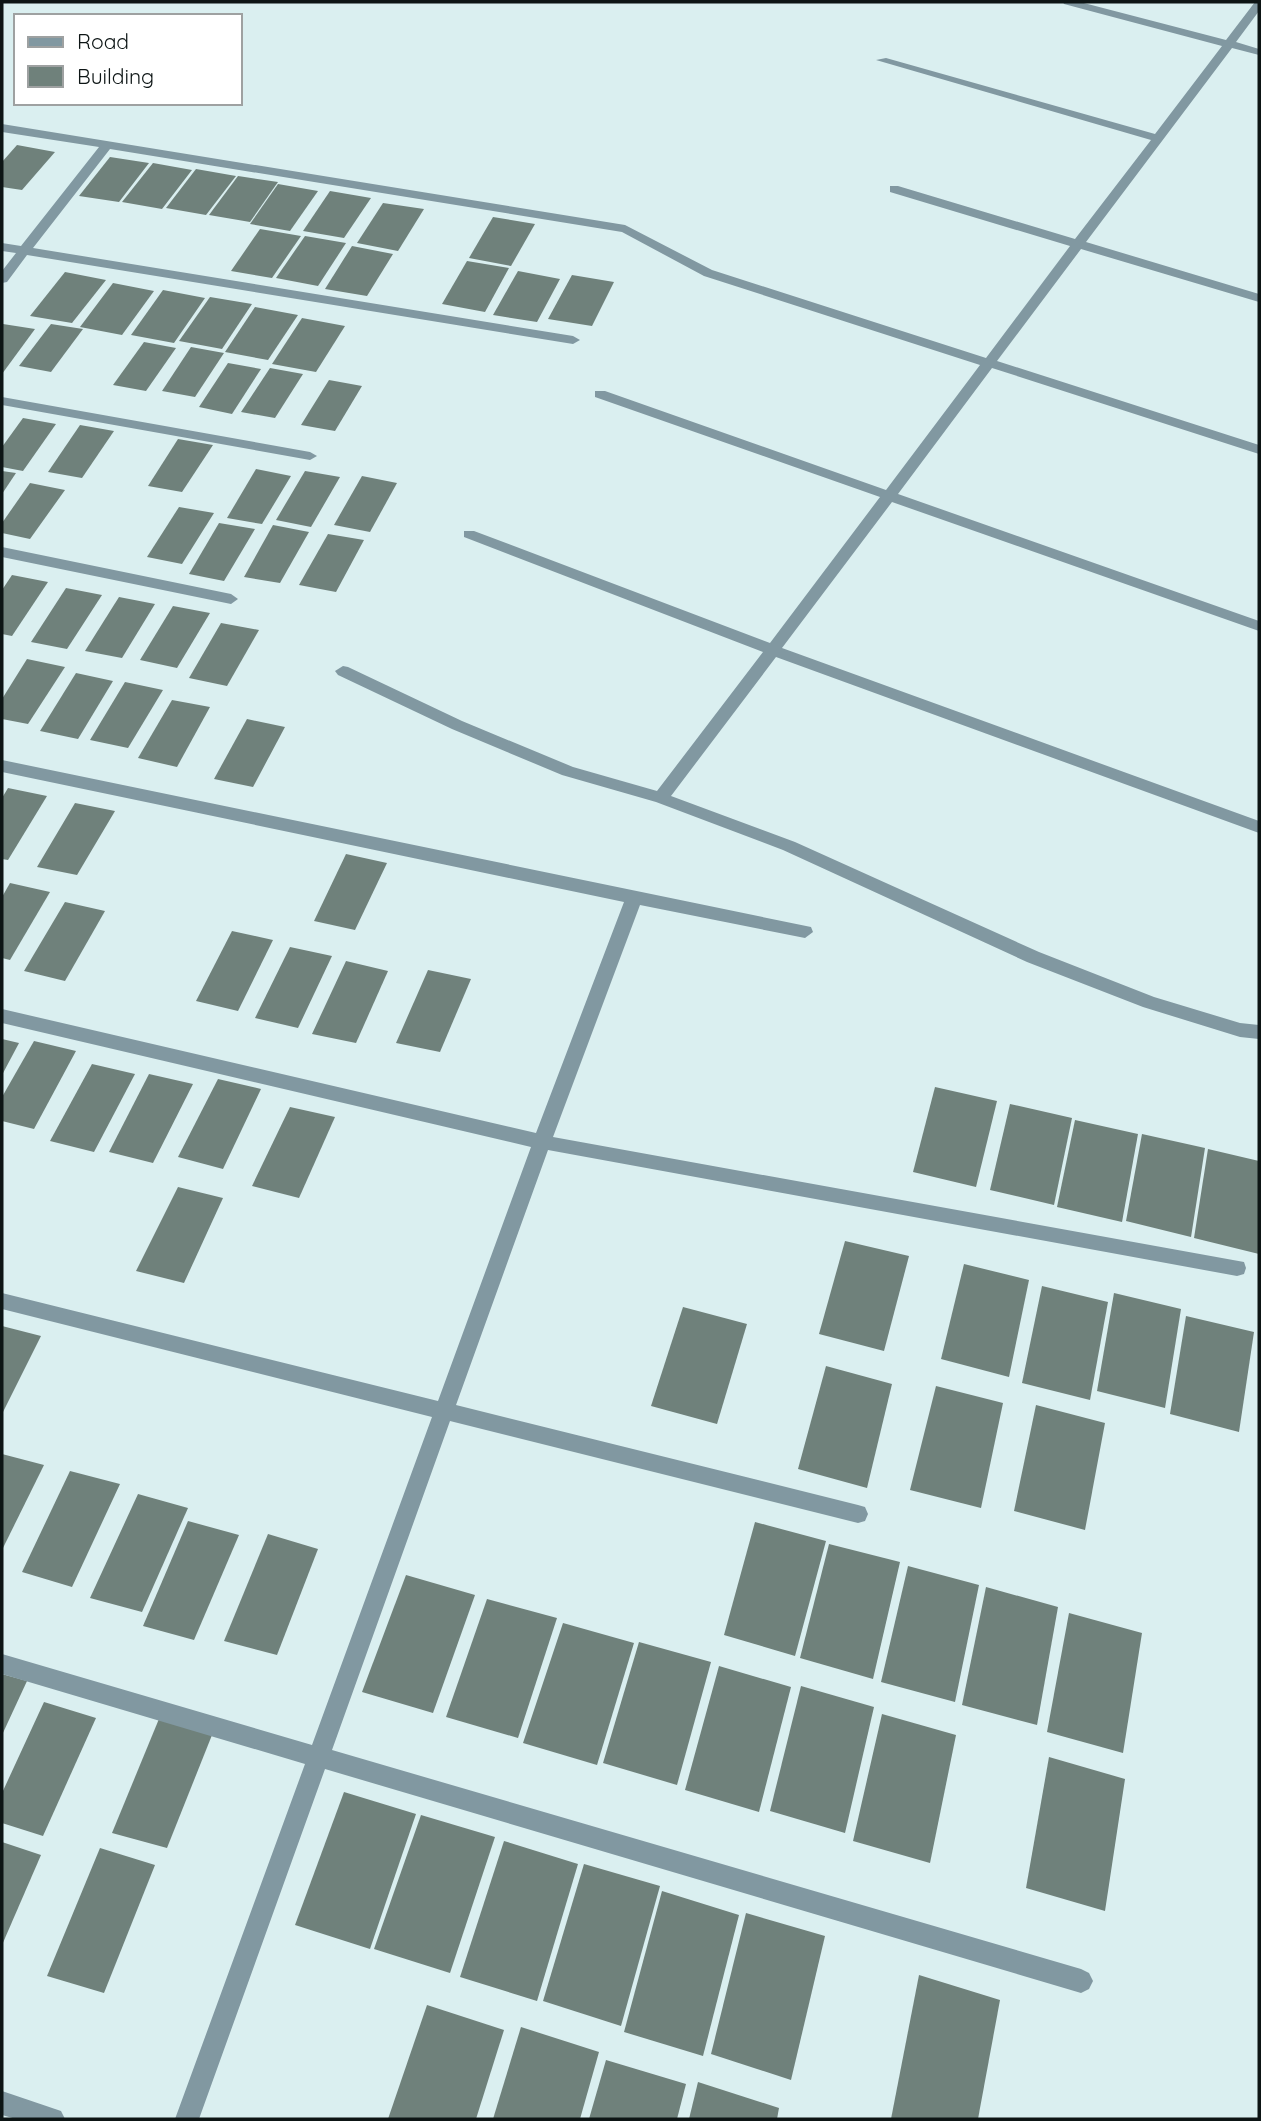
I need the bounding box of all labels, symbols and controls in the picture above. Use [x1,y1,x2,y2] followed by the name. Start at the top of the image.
[14,14,242,105] legend
[77,28,129,54] text: Road
[77,63,154,89] text: Building

